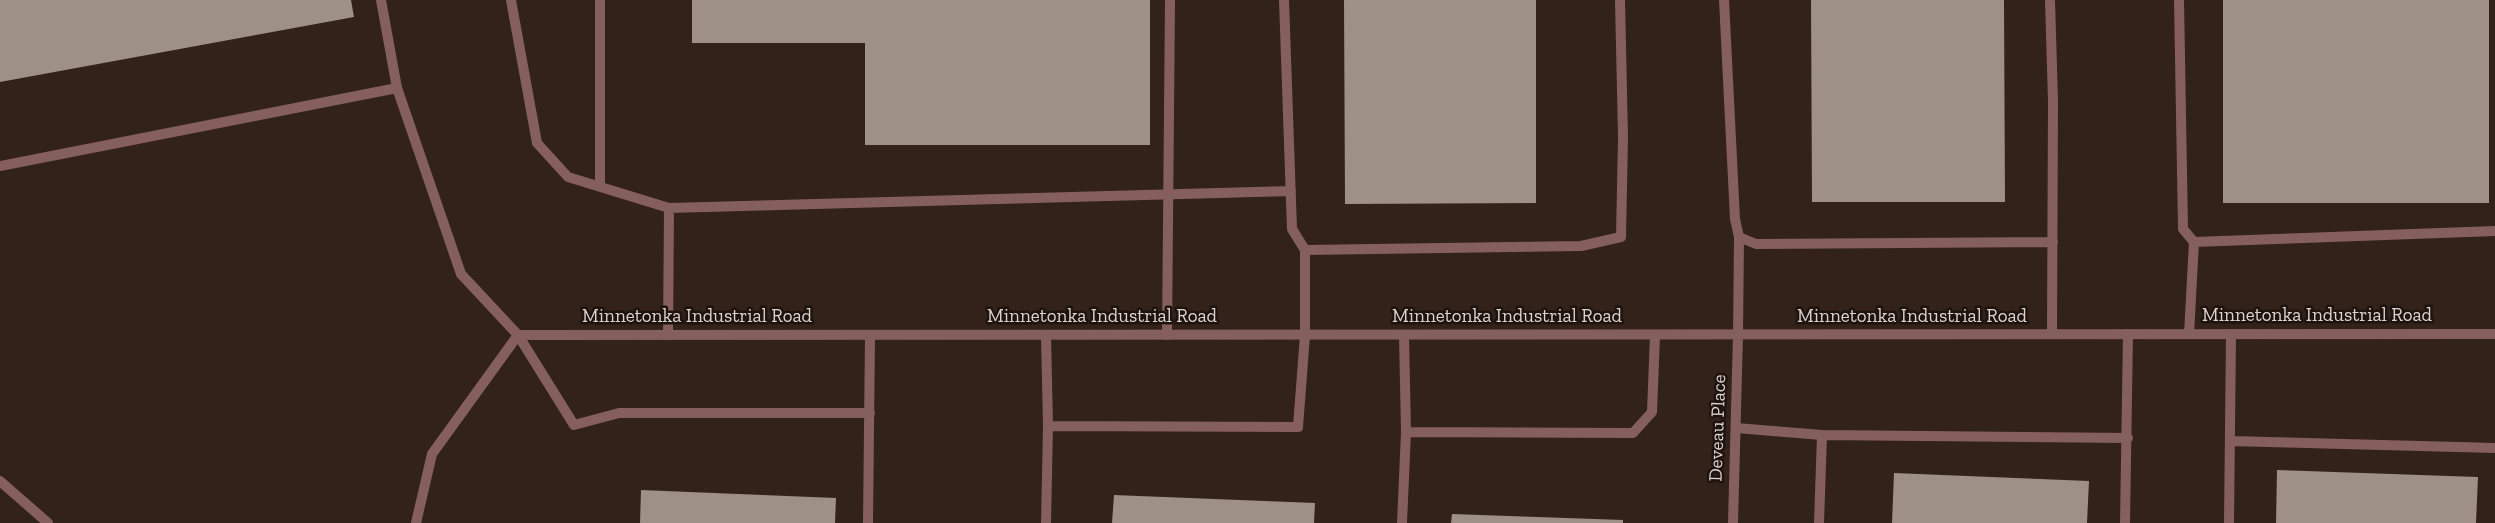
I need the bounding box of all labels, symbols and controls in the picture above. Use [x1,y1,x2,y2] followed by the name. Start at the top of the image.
[2202,305,2432,327] street label: Minnetonka Industrial Road
[582,306,812,328] street label: Minnetonka Industrial Road
[987,306,1217,328] street label: Minnetonka Industrial Road
[1392,306,1622,328] street label: Minnetonka Industrial Road
[1797,306,2027,328] street label: Minnetonka Industrial Road
[1705,374,1731,482] street label: Deveau Place

